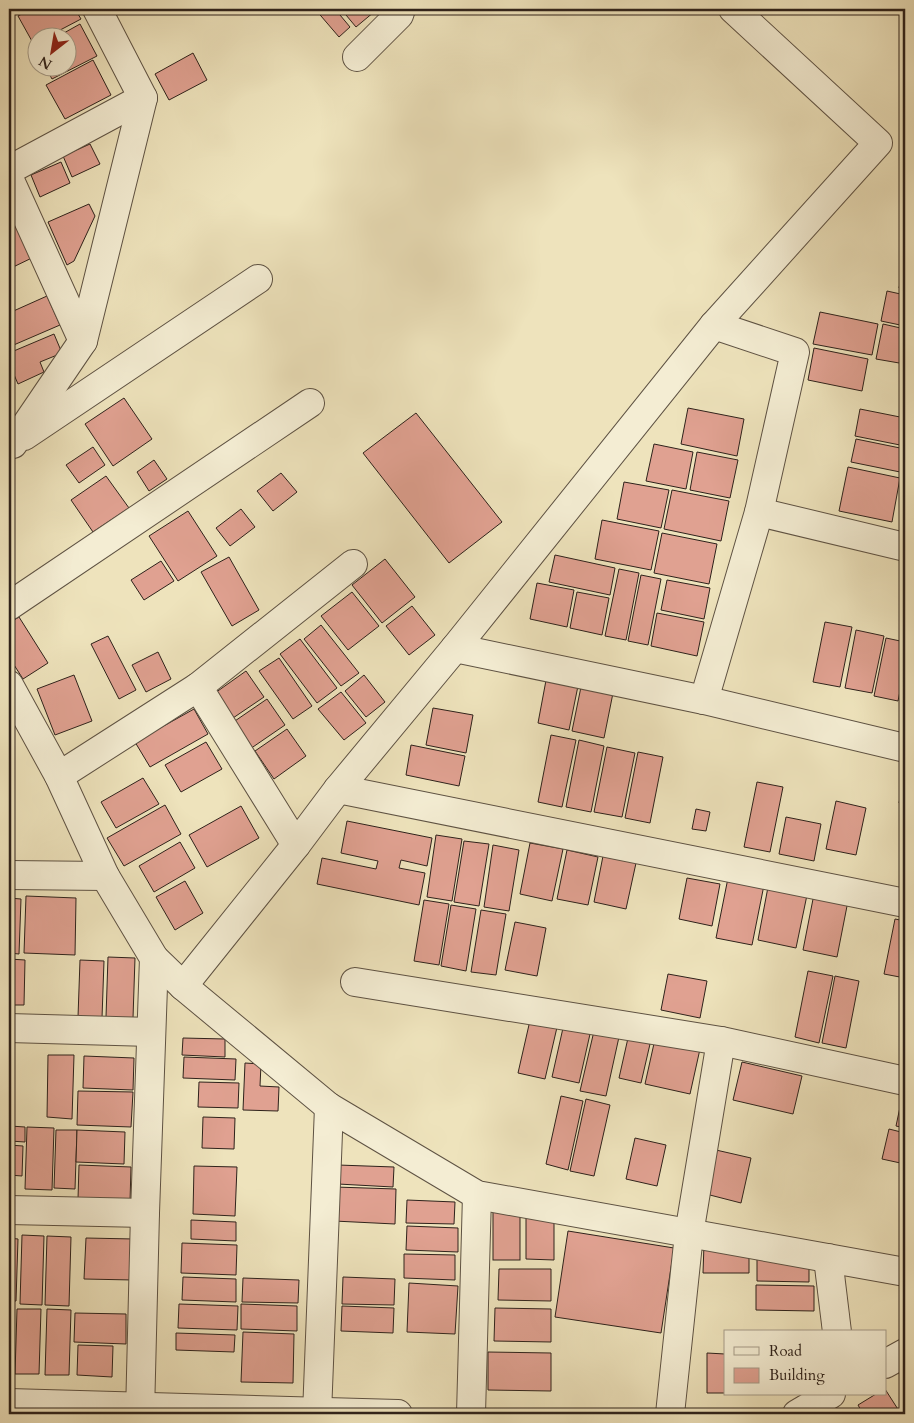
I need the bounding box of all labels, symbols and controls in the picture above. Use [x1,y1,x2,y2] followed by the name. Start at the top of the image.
[28,28,78,78] north arrow
[35,51,56,74] text: N
[724,1330,886,1396] legend
[769,1341,802,1361] text: Road
[769,1365,825,1385] text: Building

